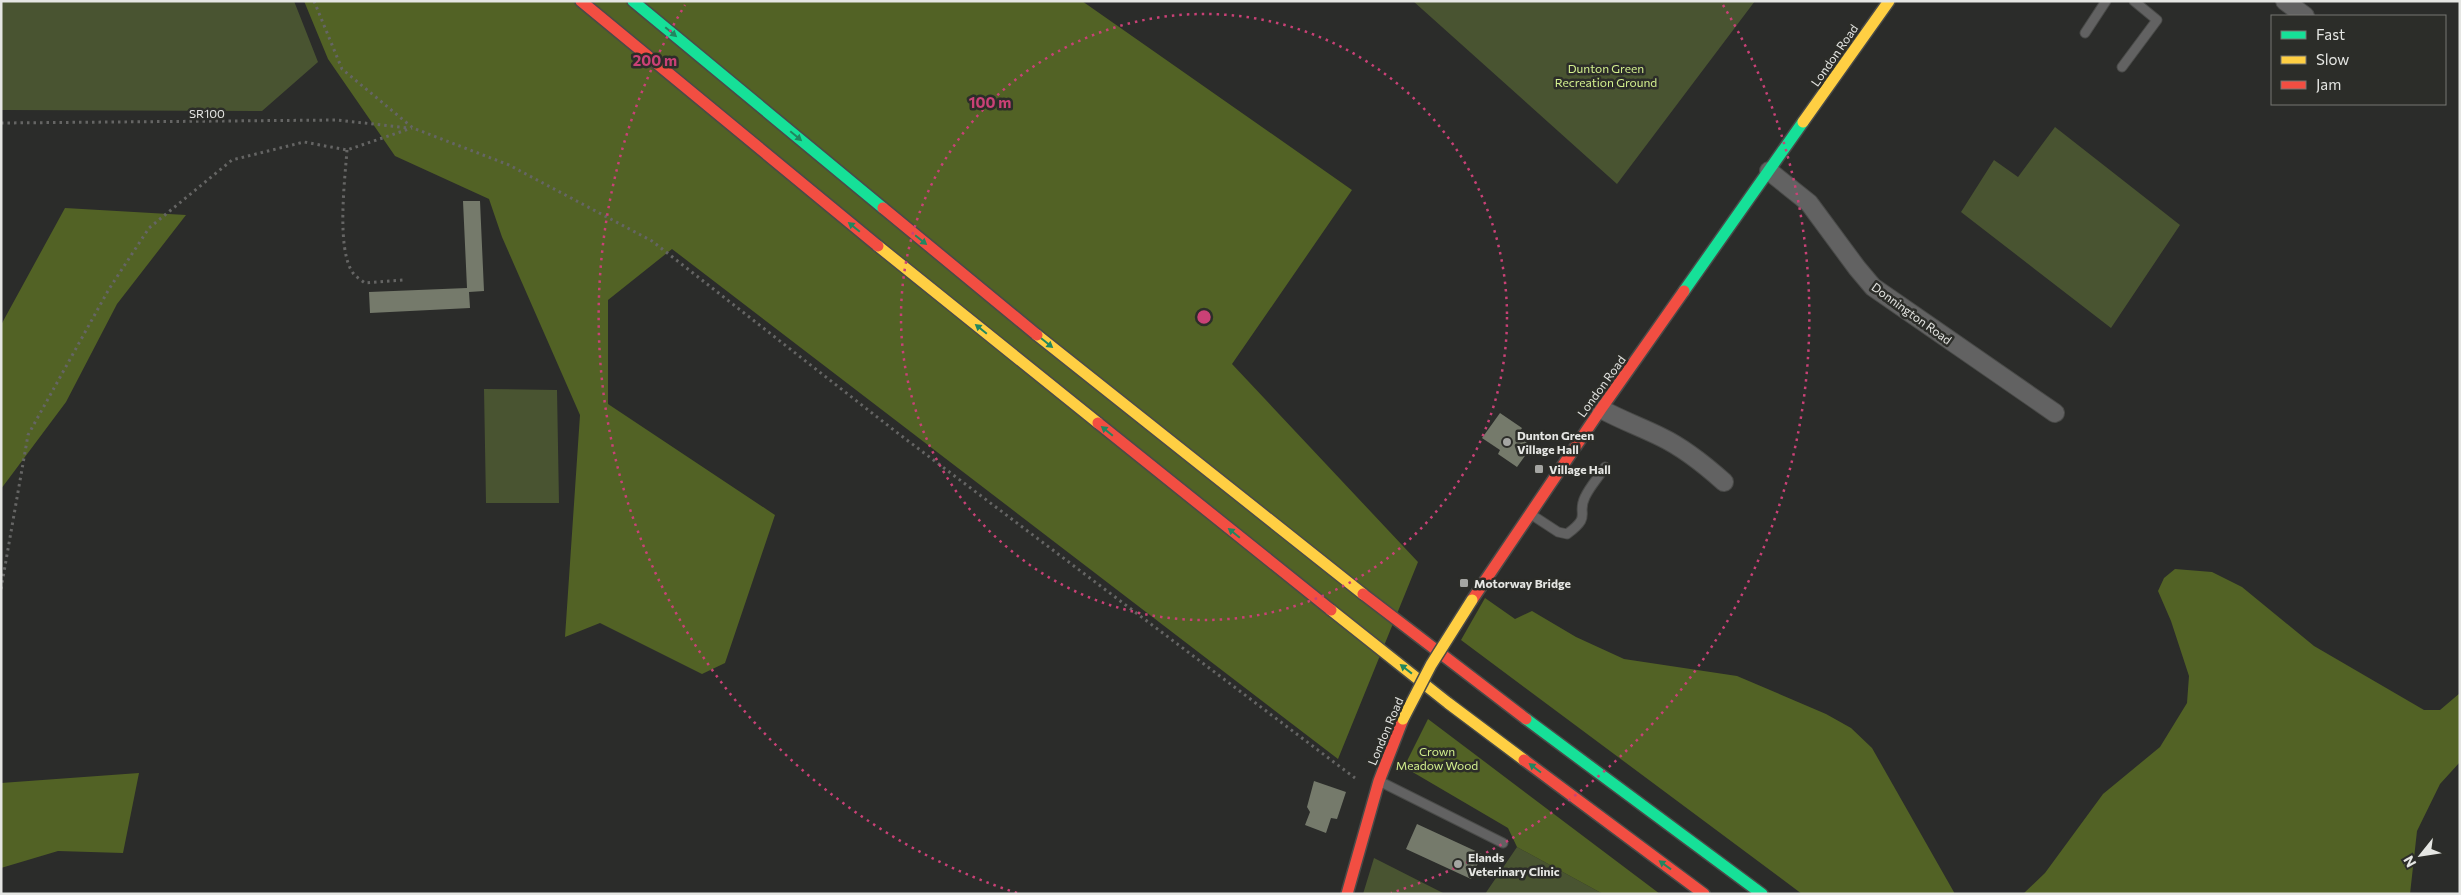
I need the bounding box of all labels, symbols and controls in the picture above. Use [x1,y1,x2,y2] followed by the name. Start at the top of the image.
[2271,15,2446,105] legend
[1808,21,1860,89] street label: London Road
[2316,25,2345,43] text: Fast
[664,27,677,38] one-way arrow
[2316,50,2349,68] text: Slow
[633,51,677,69] text: 200 m
[1555,61,1657,89] park label: Dunton Green Recreation Ground
[2316,75,2341,93] text: Jam
[969,93,1011,111] text: 100 m
[189,106,225,120] street label: SR100
[789,131,802,142] one-way arrow
[848,221,861,232] one-way arrow
[914,234,927,245] one-way arrow
[1869,279,1955,347] street label: Donnington Road
[1195,308,1213,326] centre of rings
[975,323,988,334] one-way arrow
[1040,337,1053,348] one-way arrow
[1574,353,1628,419] street label: London Road
[1101,425,1114,436] one-way arrow
[1517,428,1594,456] place label: Dunton Green Village Hall
[1501,436,1513,448] marker: Dunton Green Village Hall
[1549,462,1611,476] place label: Village Hall
[1533,463,1545,475] marker: Village Hall
[1228,527,1241,538] one-way arrow
[1474,576,1571,590] place label: Motorway Bridge
[1458,577,1470,589] marker: Motorway Bridge
[1399,664,1412,675] one-way arrow
[1364,695,1406,767] street label: London Road
[1396,744,1478,772] park label: Crown Meadow Wood
[1528,763,1542,773] one-way arrow
[2396,830,2446,880] north arrow
[1468,850,1560,878] place label: Elands Veterinary Clinic
[2399,853,2419,871] text: N
[1452,858,1464,870] marker: Elands Veterinary Clinic
[1658,860,1672,870] one-way arrow

